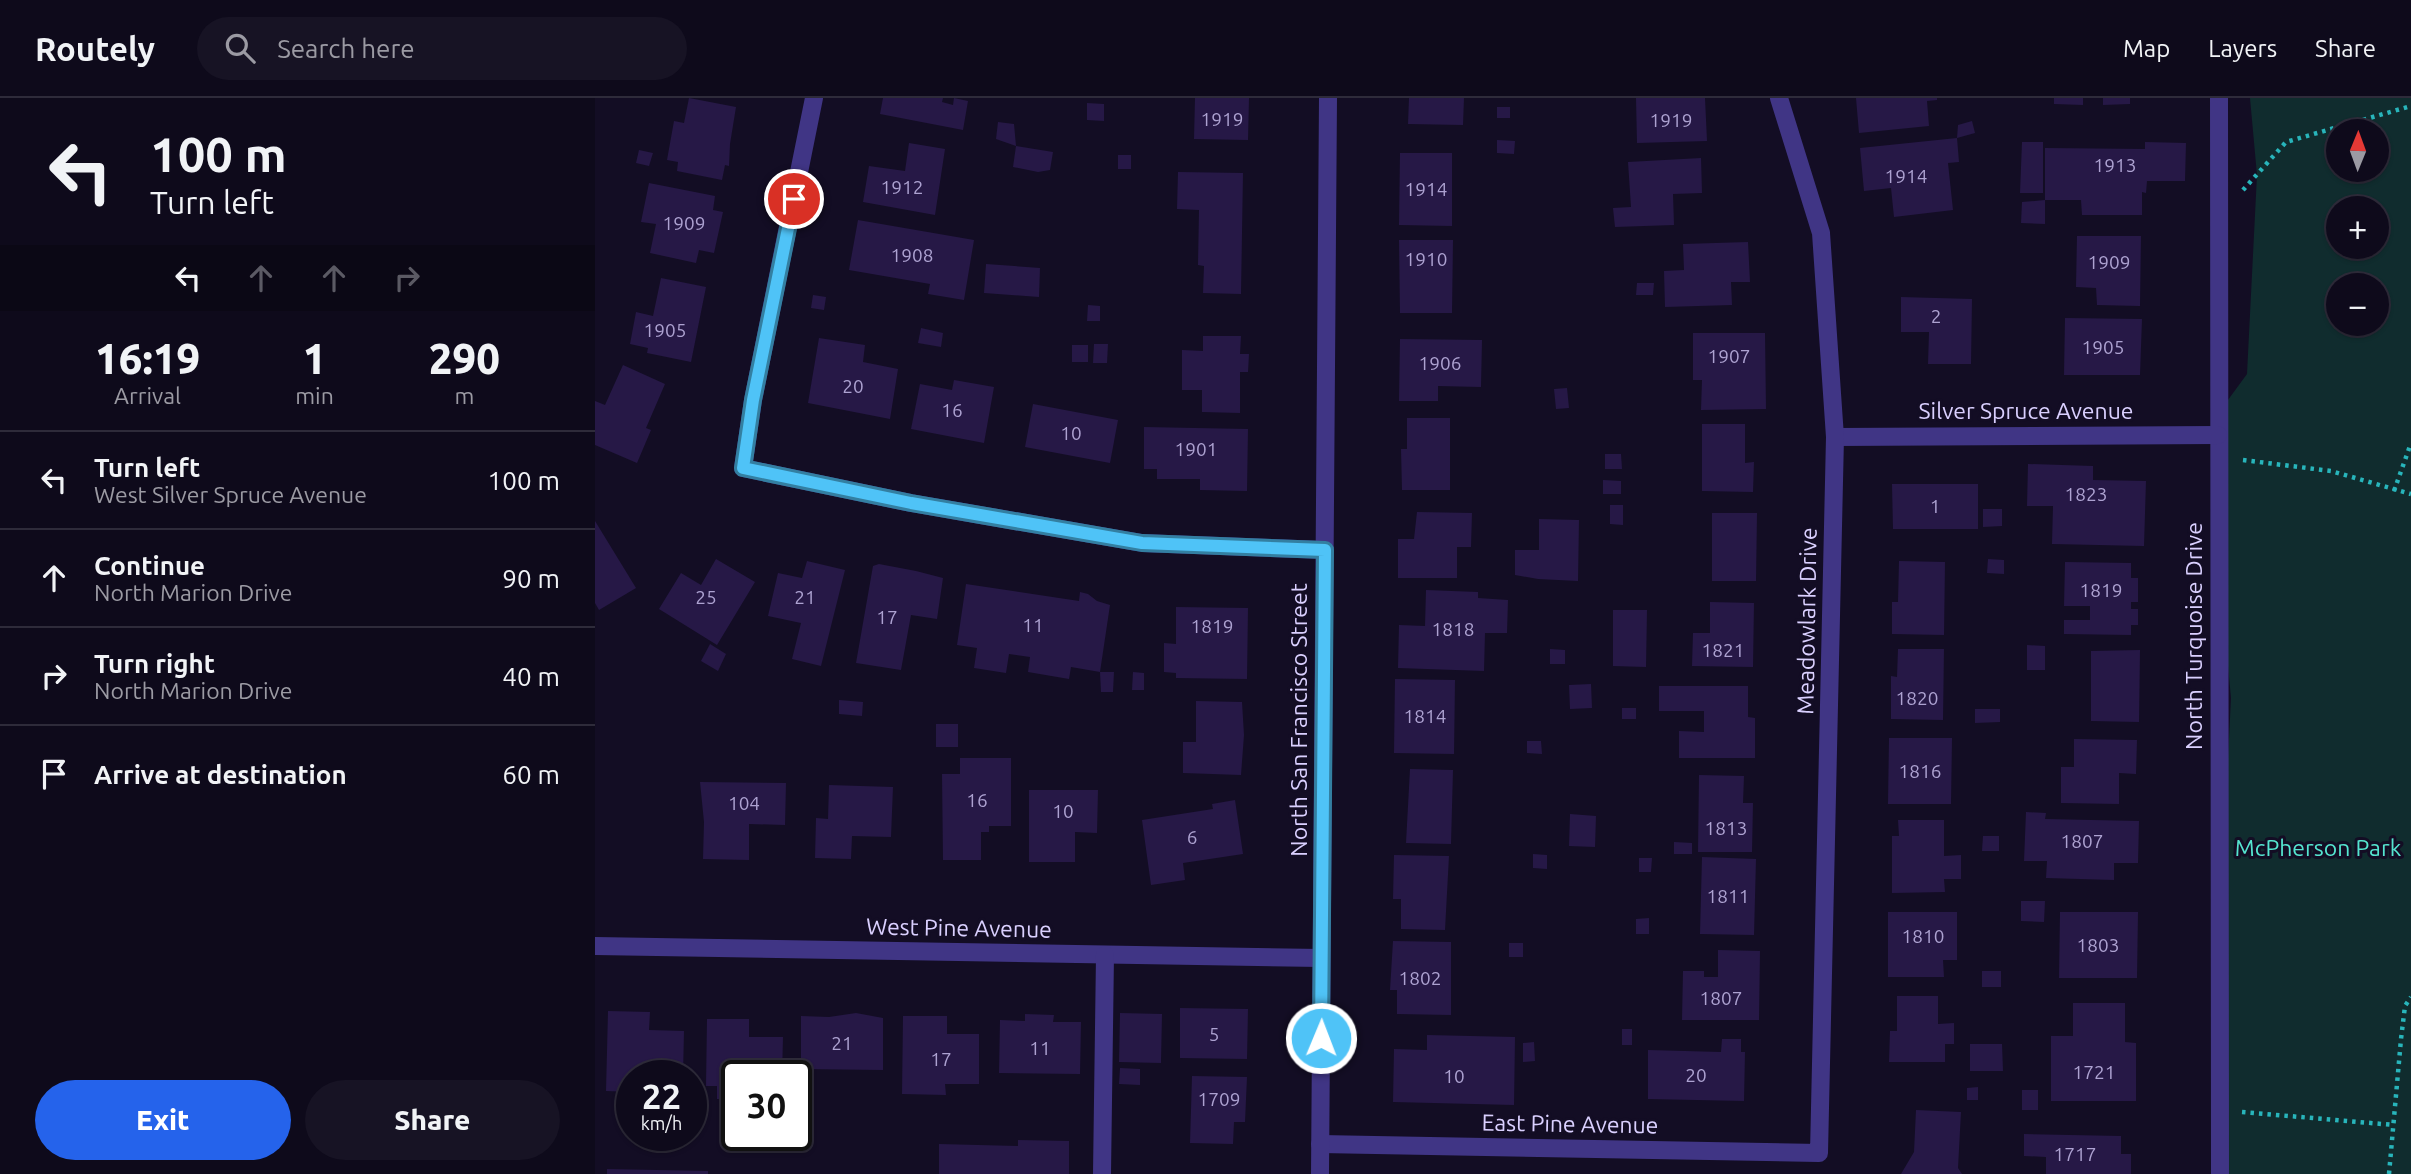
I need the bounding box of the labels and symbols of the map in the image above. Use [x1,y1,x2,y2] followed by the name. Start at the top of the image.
[1201,108,1243,130] house number: 1919
[1650,109,1692,131] house number: 1919
[2326,119,2389,182] north arrow
[2094,154,2136,176] house number: 1913
[1885,165,1927,187] house number: 1914
[764,169,824,229] pin
[881,176,923,198] house number: 1912
[1405,178,1447,200] house number: 1914
[663,212,705,234] house number: 1909
[891,244,933,266] house number: 1908
[1405,248,1447,270] house number: 1910
[2088,251,2130,273] house number: 1909
[1931,305,1941,327] house number: 2
[644,319,686,341] house number: 1905
[2082,336,2124,358] house number: 1905
[1708,345,1750,367] house number: 1907
[1419,352,1461,374] house number: 1906
[842,375,864,397] house number: 20
[1919,398,2133,423] street label: Silver Spruce Avenue
[941,399,963,421] house number: 16
[1060,422,1082,444] house number: 10
[1175,438,1217,460] house number: 1901
[2065,483,2107,505] house number: 1823
[1930,495,1940,517] house number: 1
[2181,522,2206,750] street label: North Turquoise Drive
[1792,527,1821,715] street label: Meadowlark Drive
[2080,579,2122,601] house number: 1819
[1286,583,1311,857] street label: North San Francisco Street
[695,586,717,608] house number: 25
[794,586,816,608] house number: 21
[876,606,898,628] house number: 17
[1022,614,1044,636] house number: 11
[1191,615,1233,637] house number: 1819
[1432,618,1474,640] house number: 1818
[1702,639,1744,661] house number: 1821
[1896,687,1938,709] house number: 1820
[1404,705,1446,727] house number: 1814
[1899,760,1941,782] house number: 1816
[966,789,988,811] house number: 16
[728,792,760,814] house number: 104
[1052,800,1074,822] house number: 10
[1705,817,1747,839] house number: 1813
[1187,826,1197,848] house number: 6
[2061,830,2103,852] house number: 1807
[2235,835,2402,860] park label: McPherson Park
[1707,885,1749,907] house number: 1811
[866,913,1052,942] street label: West Pine Avenue
[1902,925,1944,947] house number: 1810
[2077,934,2119,956] house number: 1803
[1399,967,1441,989] house number: 1802
[1700,987,1742,1009] house number: 1807
[1284,1001,1358,1075] position arrow
[1209,1023,1219,1045] house number: 5
[831,1032,853,1054] house number: 21
[1029,1037,1051,1059] house number: 11
[930,1048,952,1070] house number: 17
[721,1060,812,1151] speed limit sign: 30
[2073,1061,2115,1083] house number: 1721
[1685,1064,1707,1086] house number: 20
[1443,1065,1465,1087] house number: 10
[1198,1088,1240,1110] house number: 1709
[1481,1109,1659,1138] street label: East Pine Avenue
[2054,1143,2096,1165] house number: 1717

